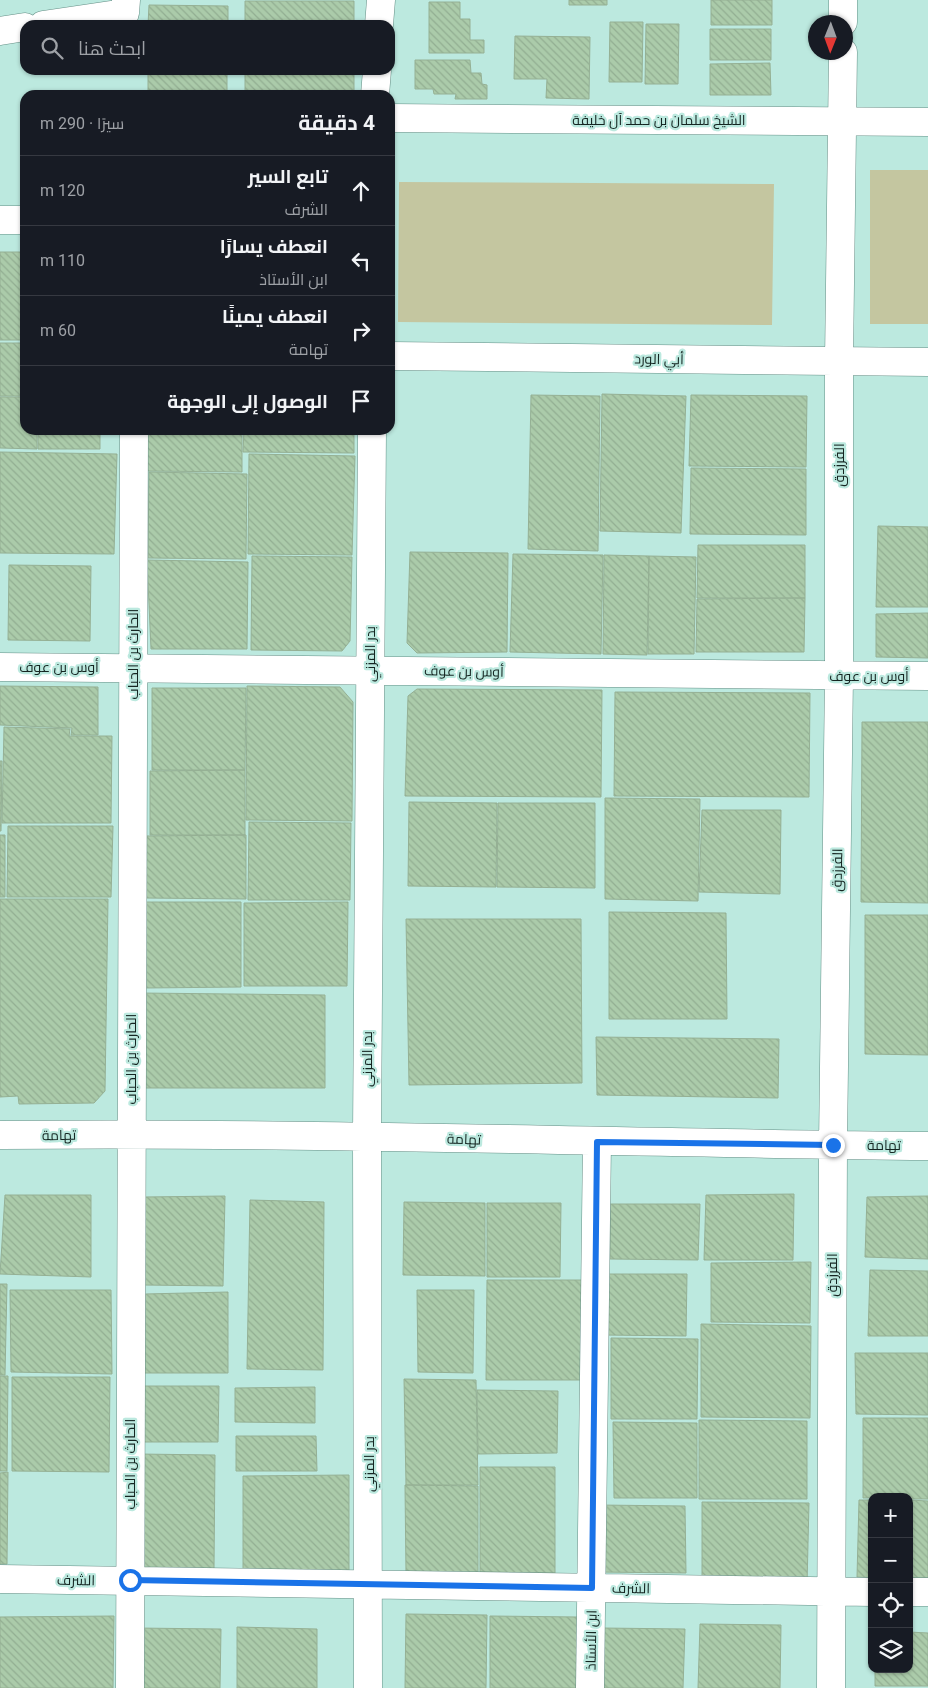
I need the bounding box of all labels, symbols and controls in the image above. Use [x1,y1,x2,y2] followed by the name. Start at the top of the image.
[808,15,853,60] north arrow
[20,20,395,75] search box
[38,34,66,62] icon: search
[78,37,146,60] text: ابحث هنا
[298,111,375,135] text: 4 دقيقة
[572,112,746,129] street label: الشيخ سلمان بن حمد آل خليفة
[40,114,124,133] text: سيرًا · 290 m
[248,165,328,188] text: تابع السير
[347,177,375,205] icon: ahead
[40,181,85,200] text: 120 m
[284,200,328,219] text: الشرف
[220,235,328,258] text: انعطف يسارًا
[347,247,375,275] icon: left
[40,251,85,270] text: 110 m
[259,270,328,289] text: ابن الأستاذ
[222,305,328,328] text: انعطف يمينًا
[347,317,375,345] icon: right
[40,321,76,340] text: 60 m
[289,340,328,359] text: تهامة
[634,350,684,371] street label: أبي الورد
[347,387,375,415] icon: arrive
[167,390,328,413] text: الوصول إلى الوجهة
[831,443,848,487] street label: الفرزدق
[125,609,141,699] street label: الحارث بن الحباب
[362,626,382,682] street label: بدر المزني
[19,658,99,675] street label: أوس بن عوف
[424,661,504,680] street label: أوس بن عوف
[829,667,909,684] street label: أوس بن عوف
[829,848,846,892] street label: الفرزدق
[123,1014,139,1104] street label: الحارث بن الحباب
[359,1031,379,1087] street label: بدر المزني
[42,1127,76,1143] street label: تهامة
[447,1130,482,1148] street label: تهامة
[822,1134,845,1157] route end
[867,1137,901,1153] street label: تهامة
[824,1253,841,1297] street label: الفرزدق
[122,1419,138,1509] street label: الحارث بن الحباب
[361,1436,381,1492] street label: بدر المزني
[868,1493,913,1673] map controls
[868,1493,913,1538] button: +
[868,1538,913,1583] button: −
[119,1569,142,1592] route start
[57,1572,95,1588] street label: الشرف
[612,1580,650,1596] street label: الشرف
[868,1583,913,1628] button: locate
[582,1610,600,1670] street label: ابن الأستاذ
[868,1628,913,1673] button: layers

